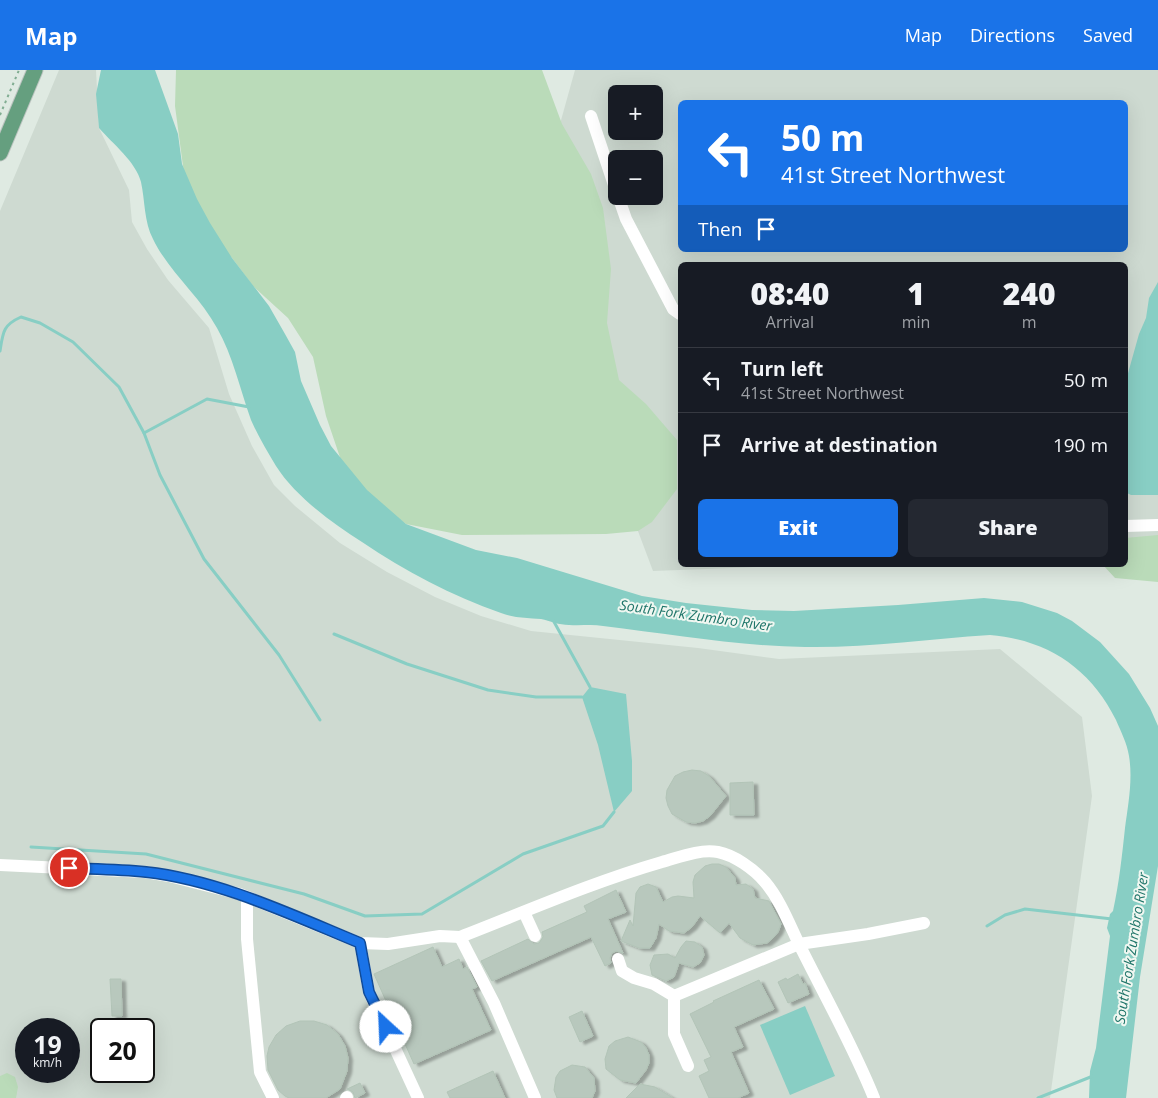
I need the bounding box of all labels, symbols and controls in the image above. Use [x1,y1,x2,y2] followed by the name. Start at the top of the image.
[25,19,77,52] text: Map
[905,23,942,47] text: Map
[970,23,1055,47] text: Directions
[1083,23,1133,47] text: Saved
[608,85,663,205] map controls
[608,85,663,140] button: +
[781,114,864,161] text: 50 m
[698,120,763,185] icon: left
[608,150,663,205] button: −
[781,159,1005,189] text: 41st Street Northwest
[752,215,780,243] icon: arrive
[698,216,742,242] text: Then
[750,273,829,314] text: 08:40
[907,273,925,314] text: 1
[1003,273,1056,314] text: 240
[766,311,814,333] text: Arrival
[902,311,930,333] text: min
[1022,311,1037,333] text: m
[741,356,823,382] text: Turn left
[698,366,726,394] icon: left
[1064,367,1108,393] text: 50 m
[741,382,904,404] text: 41st Street Northwest
[698,431,726,459] icon: arrive
[741,432,938,458] text: Arrive at destination
[1053,432,1108,458] text: 190 m
[698,499,898,557] button: Exit
[908,499,1108,557] button: Share
[619,595,774,635] water label: South Fork Zumbro River
[48,847,90,889] pin
[55,854,83,882] icon: arrive
[1110,870,1152,1025] water label: South Fork Zumbro River
[359,1000,411,1052] position arrow
[90,1018,155,1083] speed limit sign: 20
[33,1027,62,1061] text: 19
[33,1054,62,1071] text: km/h

